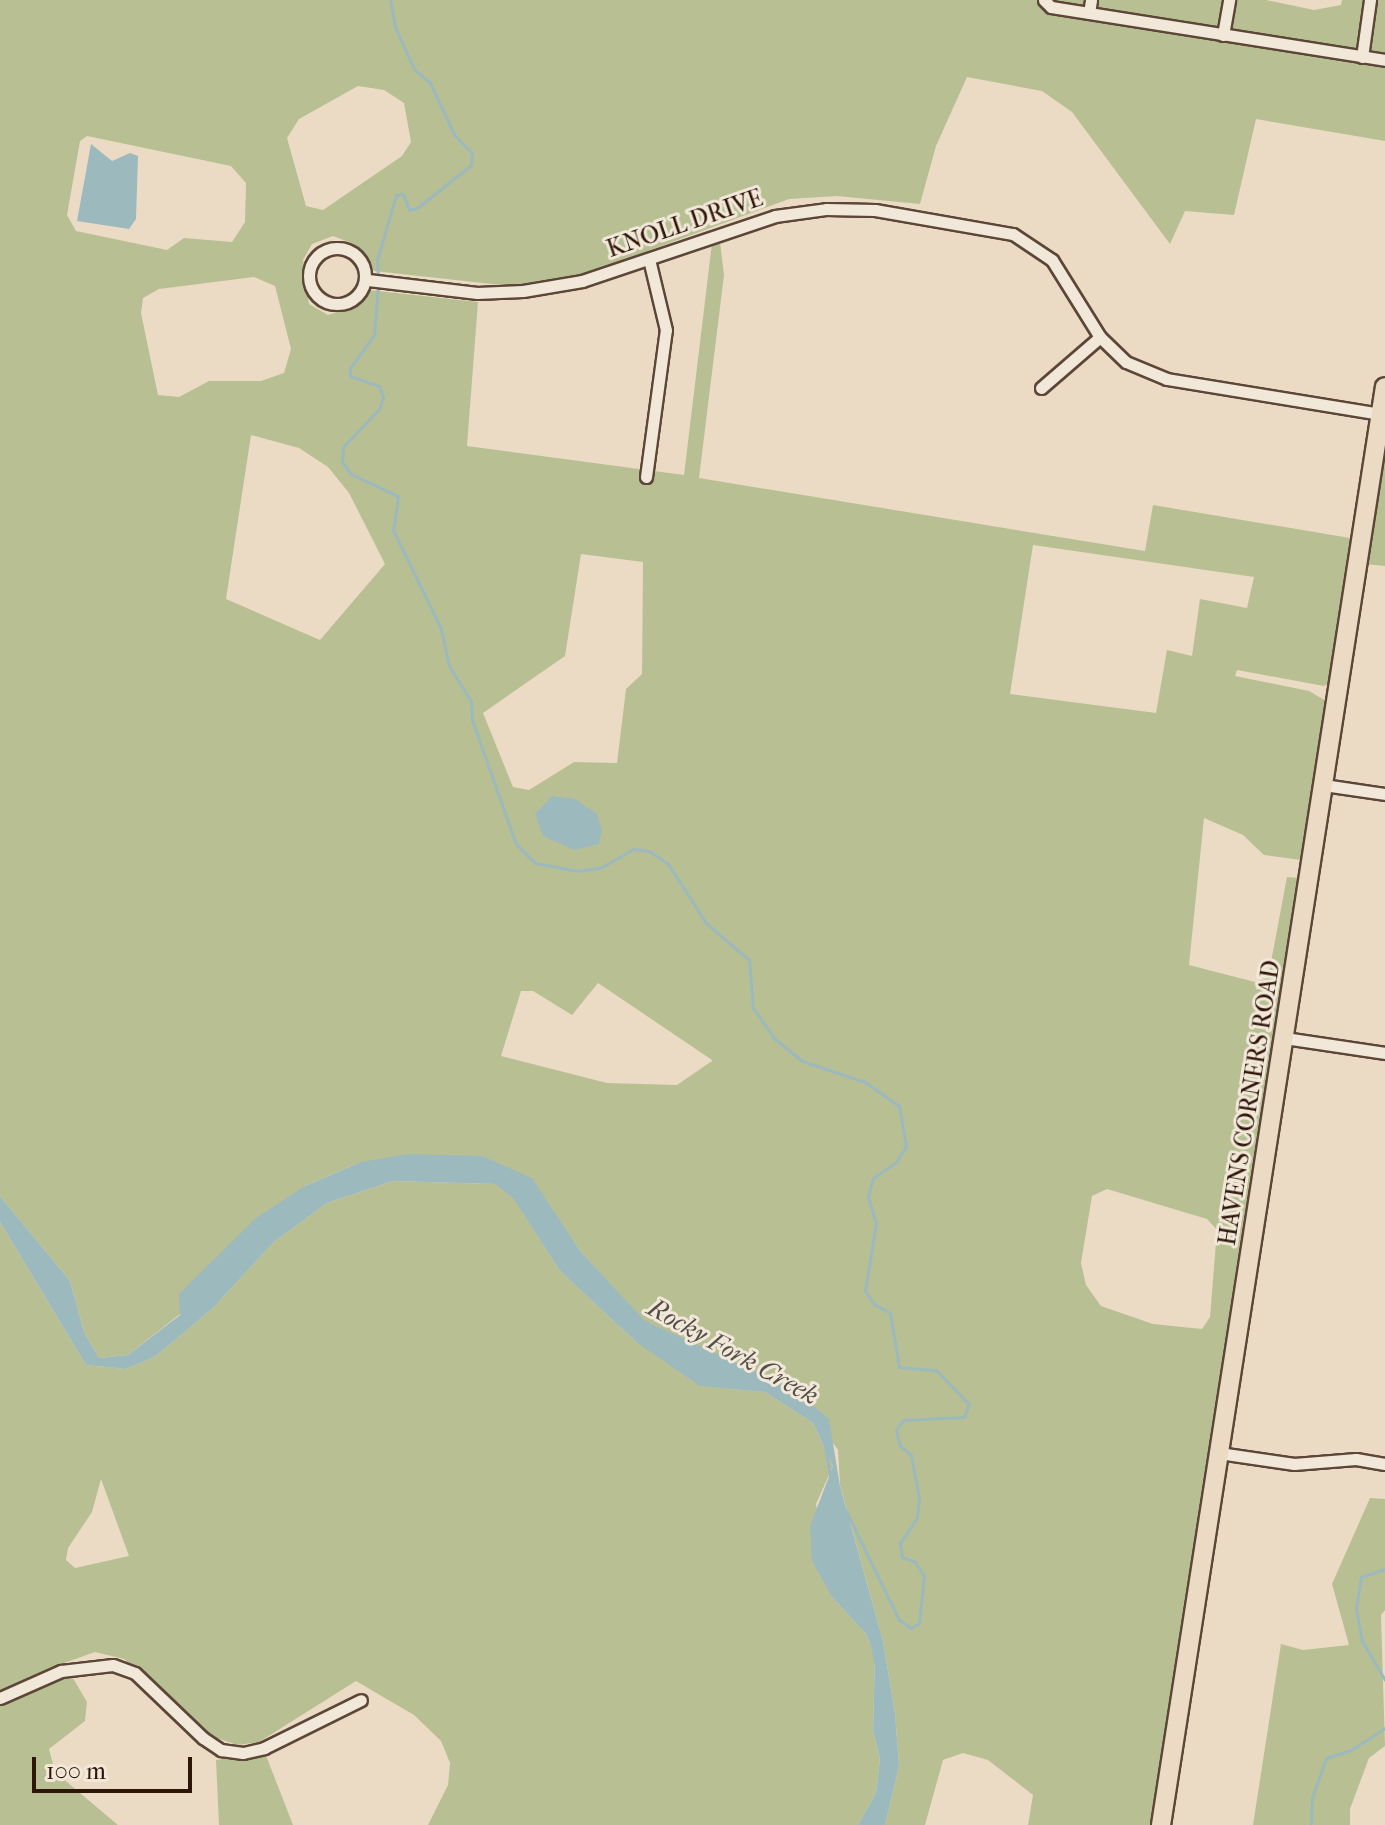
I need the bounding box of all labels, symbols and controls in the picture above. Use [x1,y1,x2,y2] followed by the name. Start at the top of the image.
[603,184,767,264] street label: KNOLL DRIVE
[1213,958,1287,1248] street label: HAVENS CORNERS ROAD
[642,1292,824,1412] water label: Rocky Fork Creek
[36,1741,196,1791] scale bar
[46,1757,106,1785] text: 100 m

